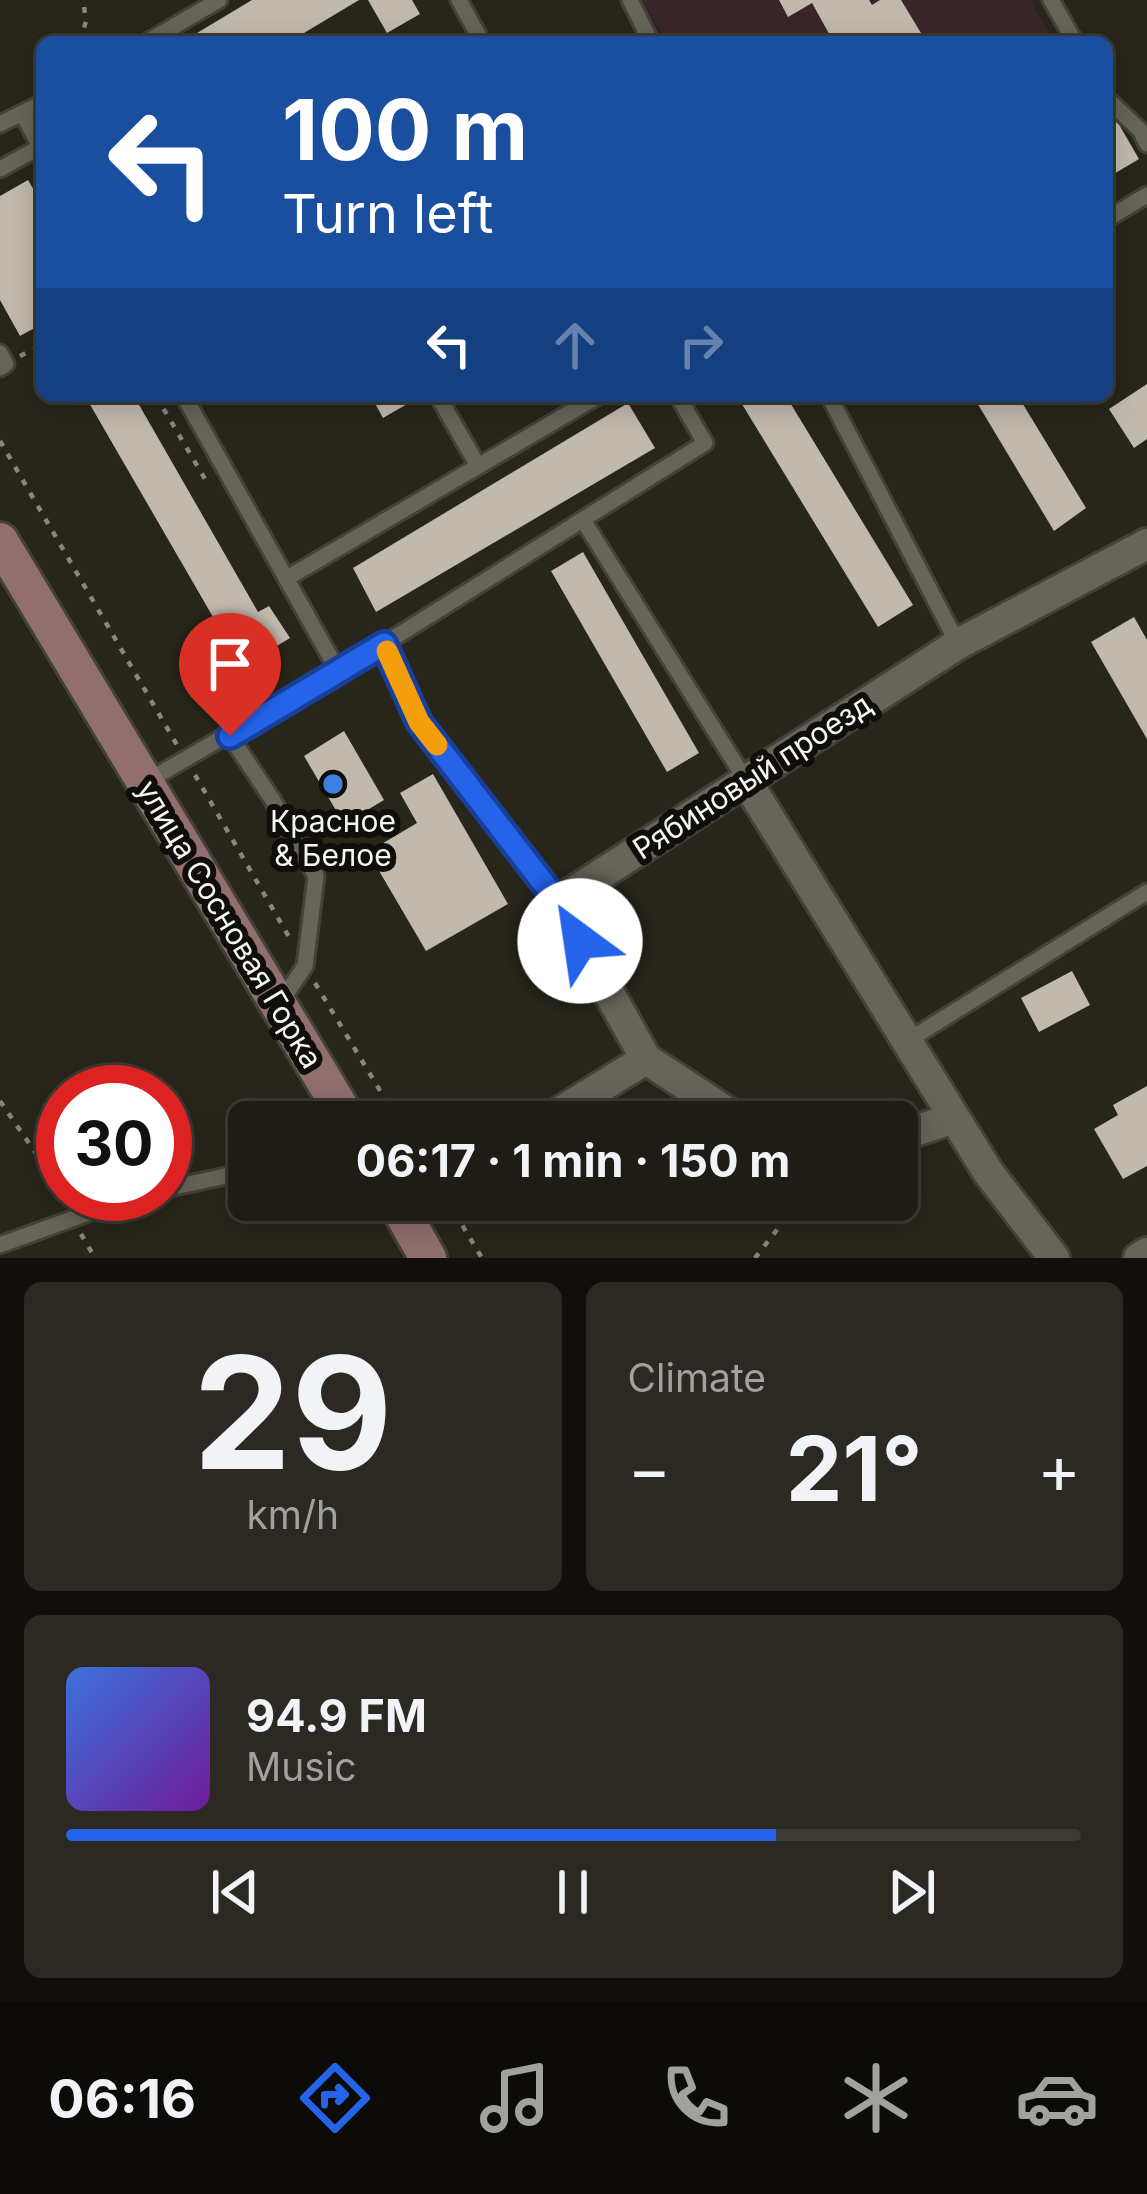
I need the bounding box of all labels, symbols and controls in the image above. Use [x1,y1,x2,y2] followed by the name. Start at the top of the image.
[282,79,528,180] text: 100 m
[84,84,240,240] icon: left
[282,181,493,246] text: Turn left
[416,312,482,378] icon: left
[542,312,608,378] icon: ahead
[668,312,734,378] icon: right
[179,613,281,736] pin
[197,631,263,697] icon: arrive
[626,685,878,867] street label: Рябиновый проезд
[320,771,346,797] marker: Красное & Белое
[130,773,330,1075] street label: улица Сосновая Горка
[270,803,396,873] place label: Красное & Белое
[517,878,643,1004] position arrow
[36,1065,192,1221] speed limit sign: 30
[356,1133,790,1188] text: 06:17 · 1 min · 150 m
[193,1318,393,1507] text: 29
[628,1354,766,1401] text: Climate
[786,1414,923,1523] text: 21°
[628,1429,671,1509] text: −
[1037,1429,1081,1509] text: +
[246,1491,339,1538] text: km/h
[246,1688,427,1743] text: 94.9 FM
[246,1743,357,1790] text: Music
[202,1859,268,1925] icon: previous
[540,1859,606,1925] icon: pause
[879,1859,945,1925] icon: next
[293,2056,377,2140] icon: directions
[473,2056,557,2140] icon: music
[654,2056,738,2140] icon: phone
[834,2056,918,2140] icon: climate
[1015,2056,1099,2140] icon: car
[48,2066,196,2131] text: 06:16

